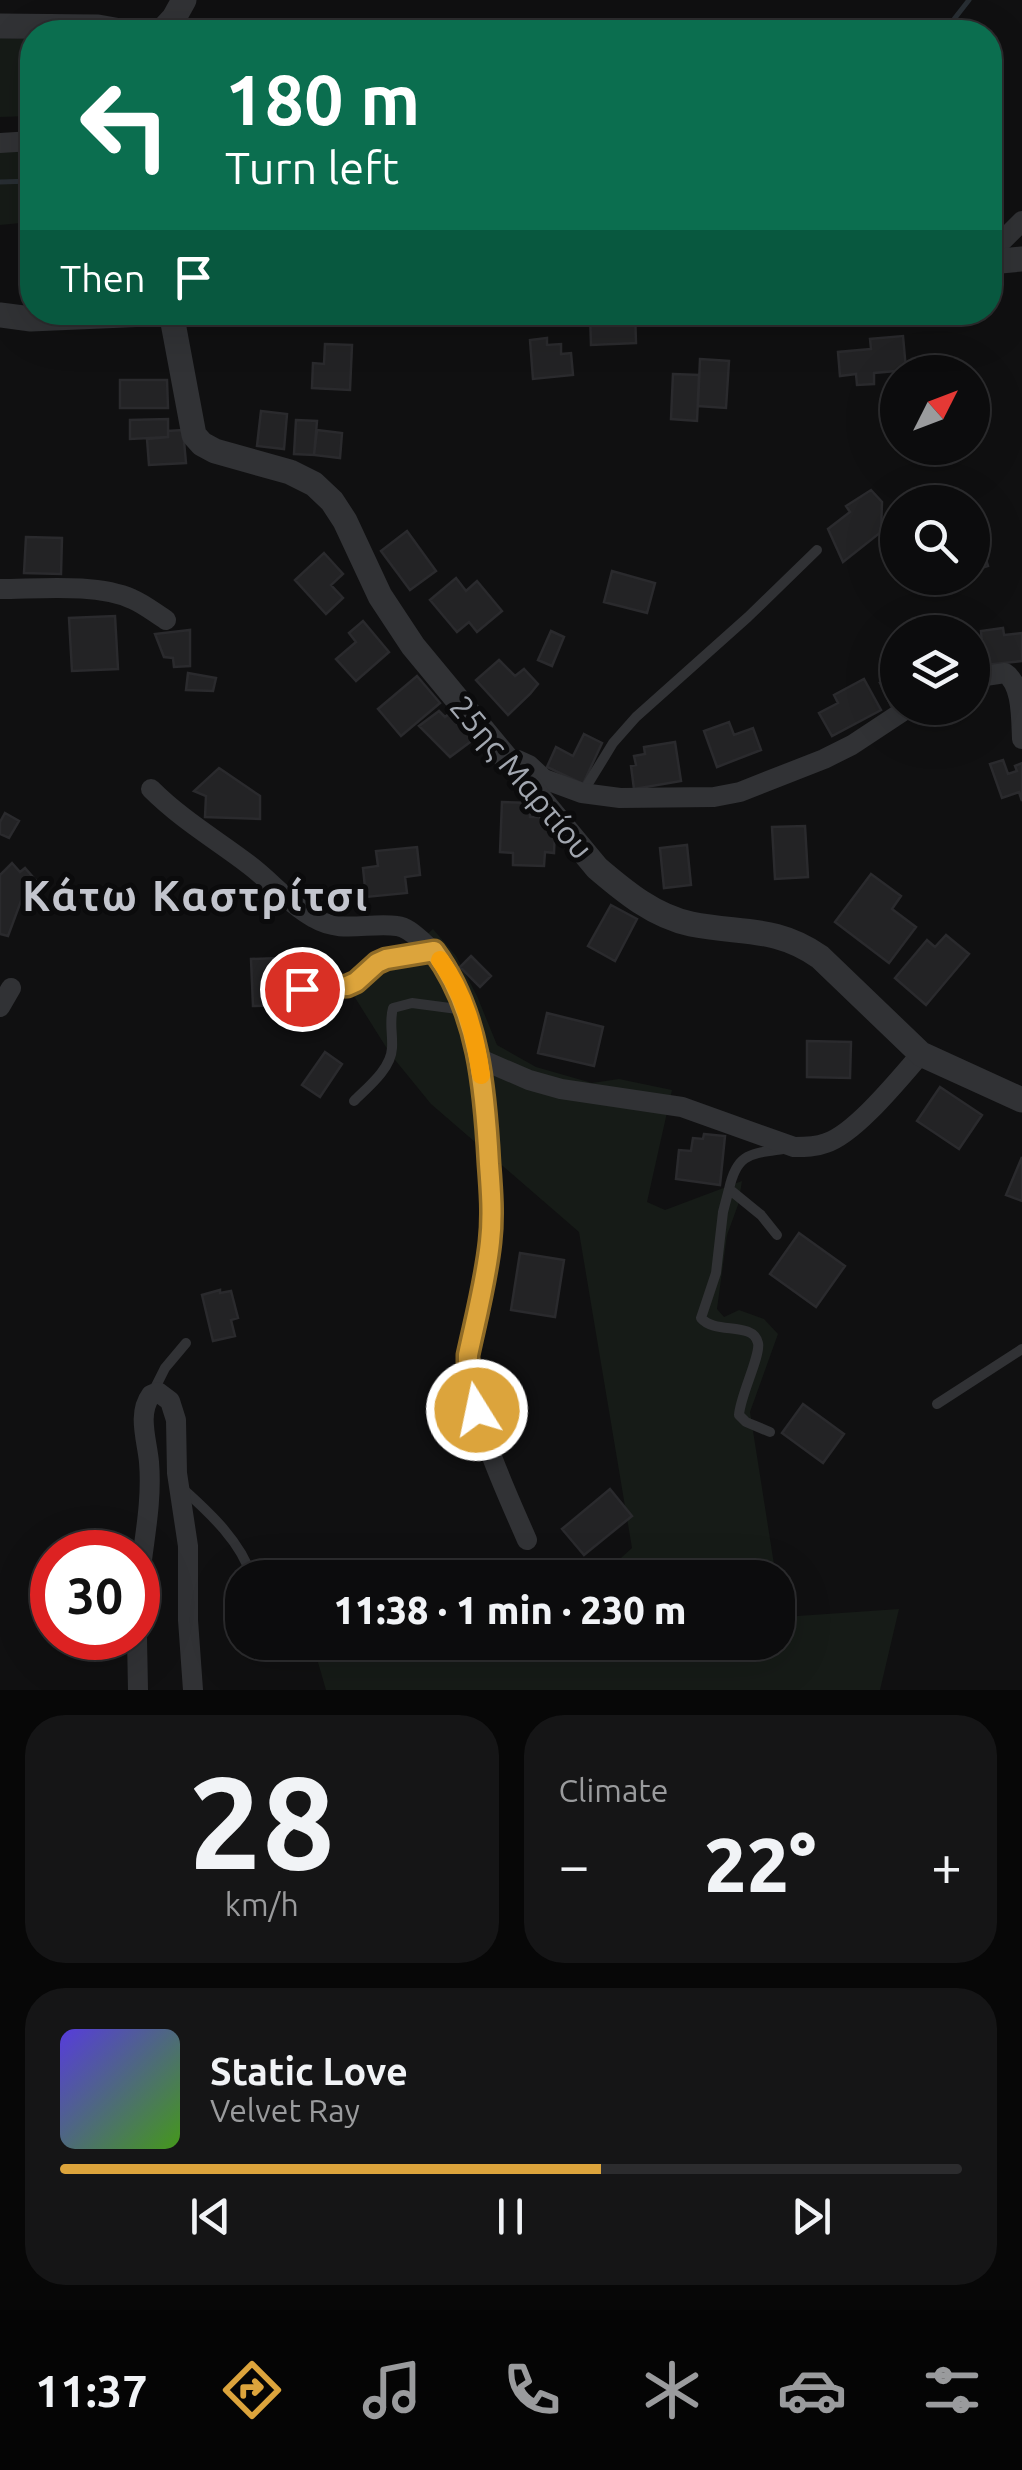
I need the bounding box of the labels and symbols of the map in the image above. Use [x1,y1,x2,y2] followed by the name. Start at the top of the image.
[880,355,990,465] north arrow
[443,688,600,866] street label: 25ης Μαρτίου
[22,872,370,919] district label: Κάτω Καστρίτσι
[260,947,345,1032] pin
[425,1358,529,1462] position arrow
[30,1530,160,1660] speed limit sign: 30

